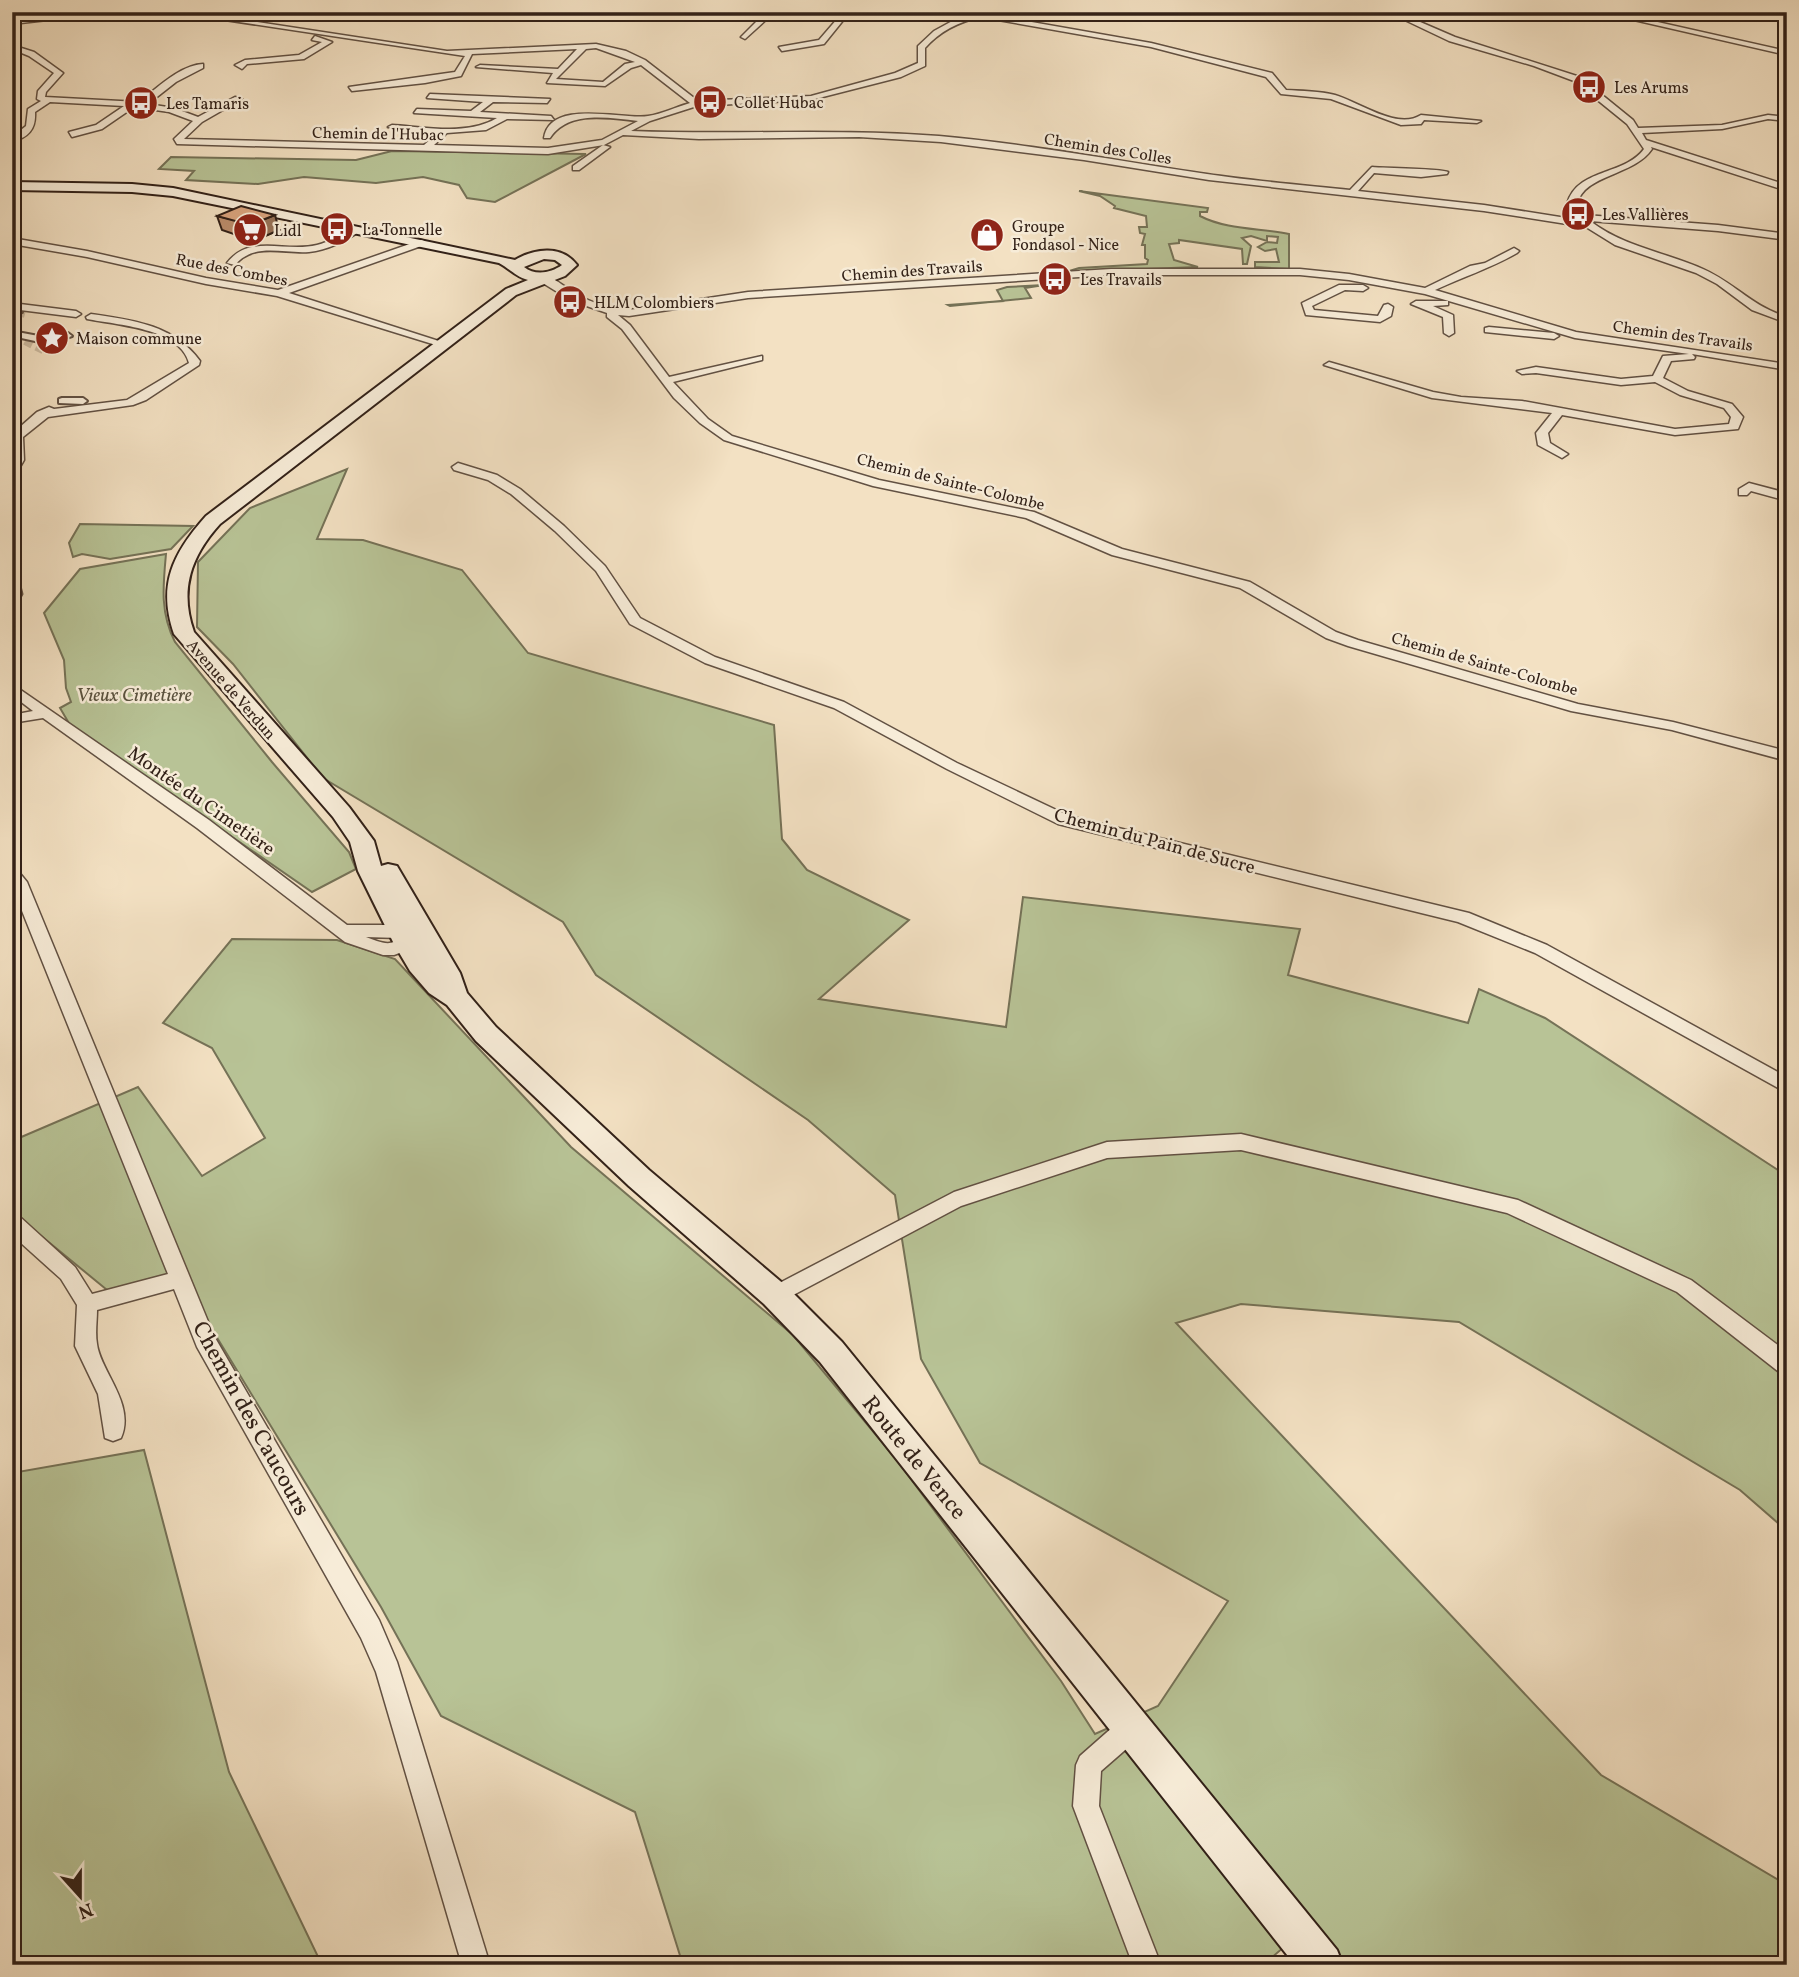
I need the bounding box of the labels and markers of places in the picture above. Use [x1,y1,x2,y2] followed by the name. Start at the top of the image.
[1570,68,1608,106] bus stop icon: Les Arums
[1614,78,1689,100] place label: Les Arums
[691,83,729,121] bus stop icon: Collet Hubac
[122,84,160,122] bus stop icon: Les Tamaris
[734,93,824,115] place label: Collet Hubac
[166,94,249,116] place label: Les Tamaris
[1559,195,1597,233] bus stop icon: Les Vallières
[1602,205,1689,227] place label: Les Vallières
[318,210,356,248] bus stop icon: La Tonnelle
[231,211,269,249] supermarket icon: Lidl
[968,216,1006,254] shop icon: Groupe Fondasol - Nice
[1012,217,1119,257] place label: Groupe Fondasol - Nice
[362,220,442,242] place label: La Tonnelle
[274,221,302,243] place label: Lidl
[1036,260,1074,298] bus stop icon: Les Travails
[1080,270,1162,292] place label: Les Travails
[551,283,589,321] bus stop icon: HLM Colombiers
[594,293,714,315] place label: HLM Colombiers
[33,319,71,357] place icon: Maison commune
[76,329,202,351] place label: Maison commune

